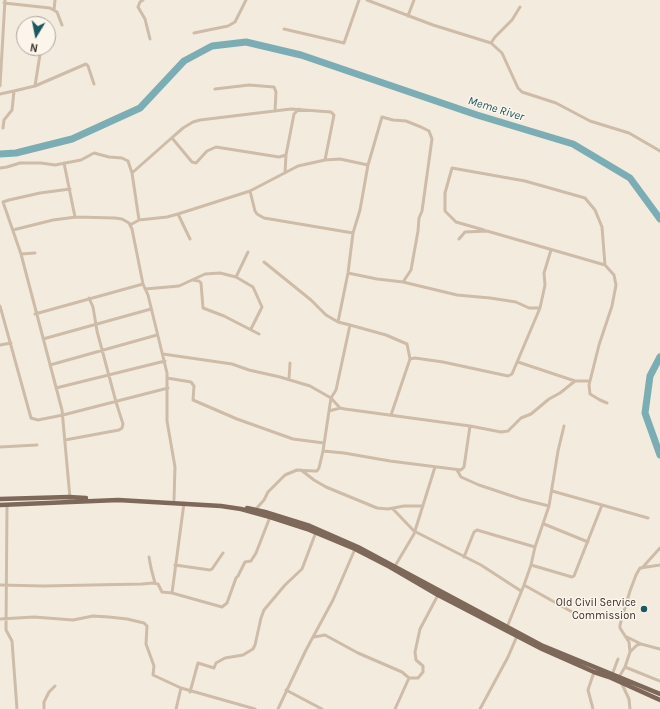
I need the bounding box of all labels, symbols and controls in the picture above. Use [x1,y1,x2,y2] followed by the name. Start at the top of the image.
[16,16,56,56] north arrow
[29,40,39,54] text: N
[466,94,526,124] water label: Meme River
[556,596,636,622] place label: Old Civil Service Commission
[639,604,649,614] marker: Old Civil Service Commission

